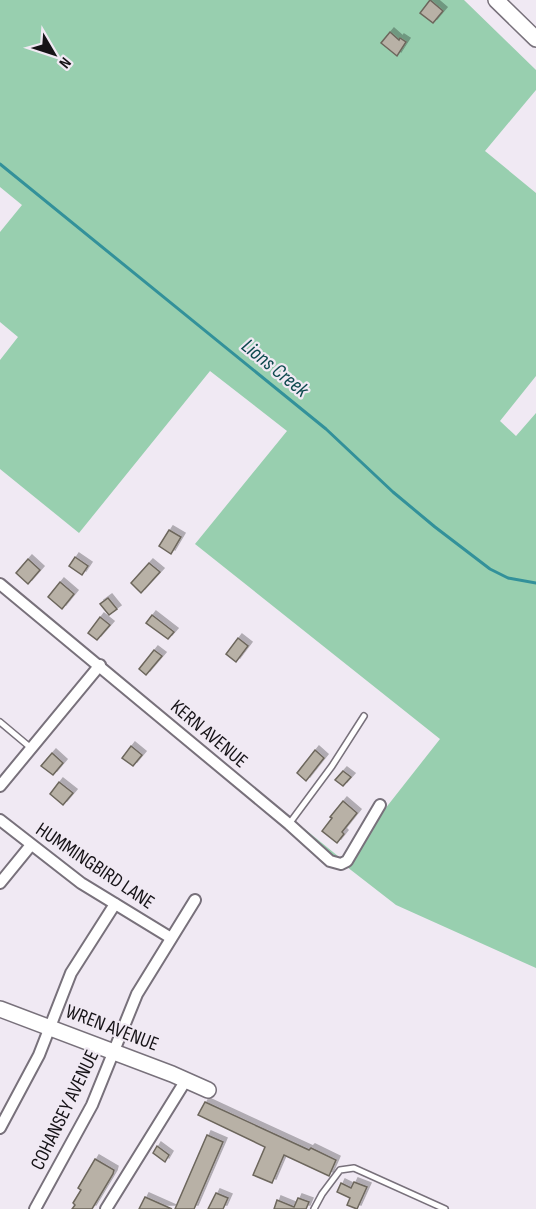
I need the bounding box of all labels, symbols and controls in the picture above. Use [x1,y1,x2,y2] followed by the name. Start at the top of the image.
[24,24,84,84] north arrow
[54,53,75,72] text: N
[236,333,315,403] water label: Lions Creek
[166,695,252,773] street label: KERN AVENUE
[31,817,159,915] street label: HUMMINGBIRD LANE
[62,999,162,1057] street label: WREN AVENUE
[26,1046,104,1174] street label: COHANSEY AVENUE

